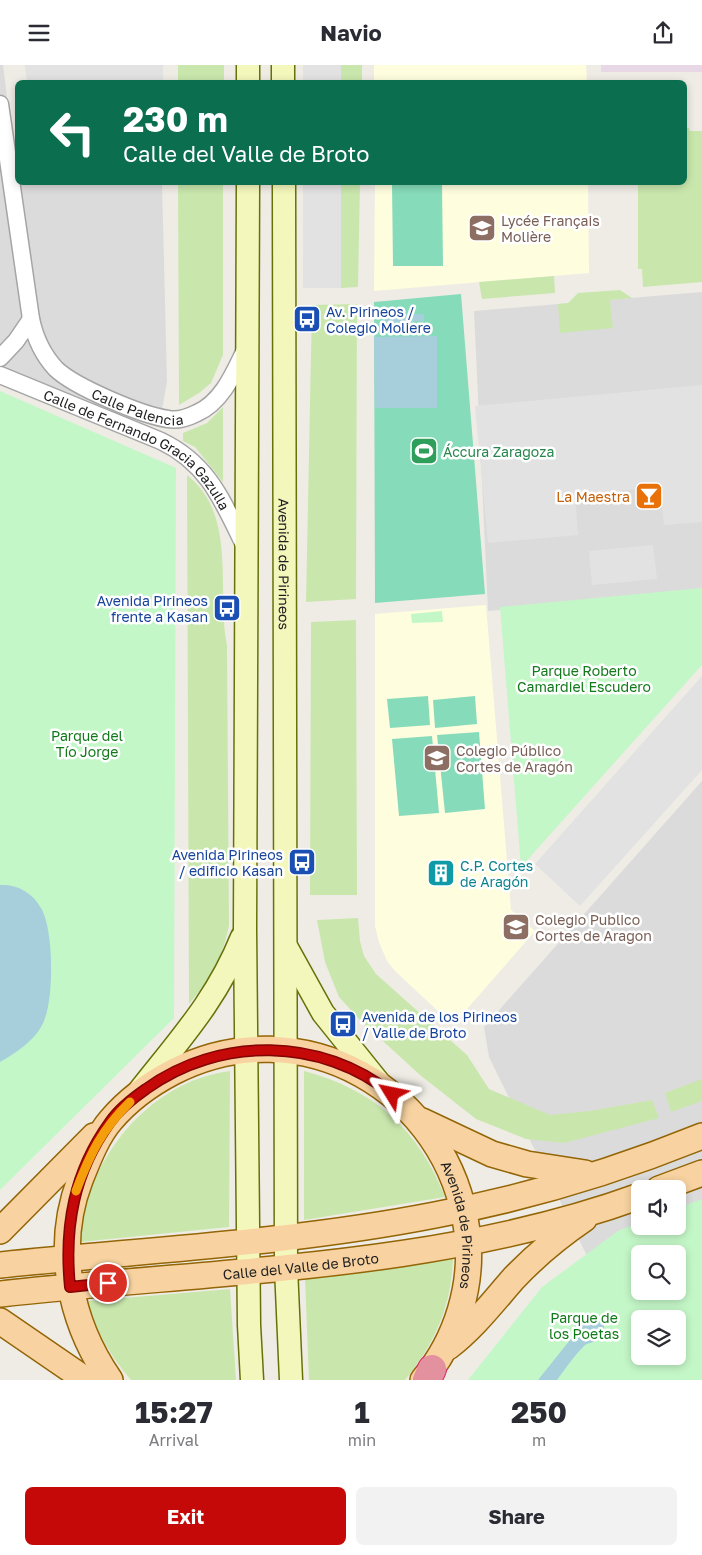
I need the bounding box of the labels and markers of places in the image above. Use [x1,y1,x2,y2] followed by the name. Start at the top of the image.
[501,212,600,245] place label: Lycée Français Molière
[467,213,497,243] school or university icon: Lycée Français Molière
[326,303,431,336] place label: Av. Pirineos / Colegio Moliere
[292,304,322,334] bus stop icon: Av. Pirineos / Colegio Moliere
[409,436,439,466] sports icon: Áccura Zaragoza
[443,443,554,460] place label: Áccura Zaragoza
[634,481,664,511] bar icon: La Maestra
[556,488,630,505] place label: La Maestra
[97,592,208,625] place label: Avenida Pirineos frente a Kasan
[212,593,242,623] bus stop icon: Avenida Pirineos frente a Kasan
[456,742,573,775] place label: Colegio Público Cortes de Aragón
[422,743,452,773] school or university icon: Colegio Público Cortes de Aragón
[172,846,283,879] place label: Avenida Pirineos / edificio Kasan
[287,847,317,877] bus stop icon: Avenida Pirineos / edificio Kasan
[460,857,533,890] place label: C.P. Cortes de Aragón
[426,858,456,888] building icon: C.P. Cortes de Aragón
[535,911,652,944] place label: Colegio Publico Cortes de Aragon
[501,912,531,942] school or university icon: Colegio Publico Cortes de Aragon
[362,1008,517,1041] place label: Avenida de los Pirineos / Valle de Broto
[328,1009,358,1039] bus stop icon: Avenida de los Pirineos / Valle de Broto
[87,1262,129,1304] pin

